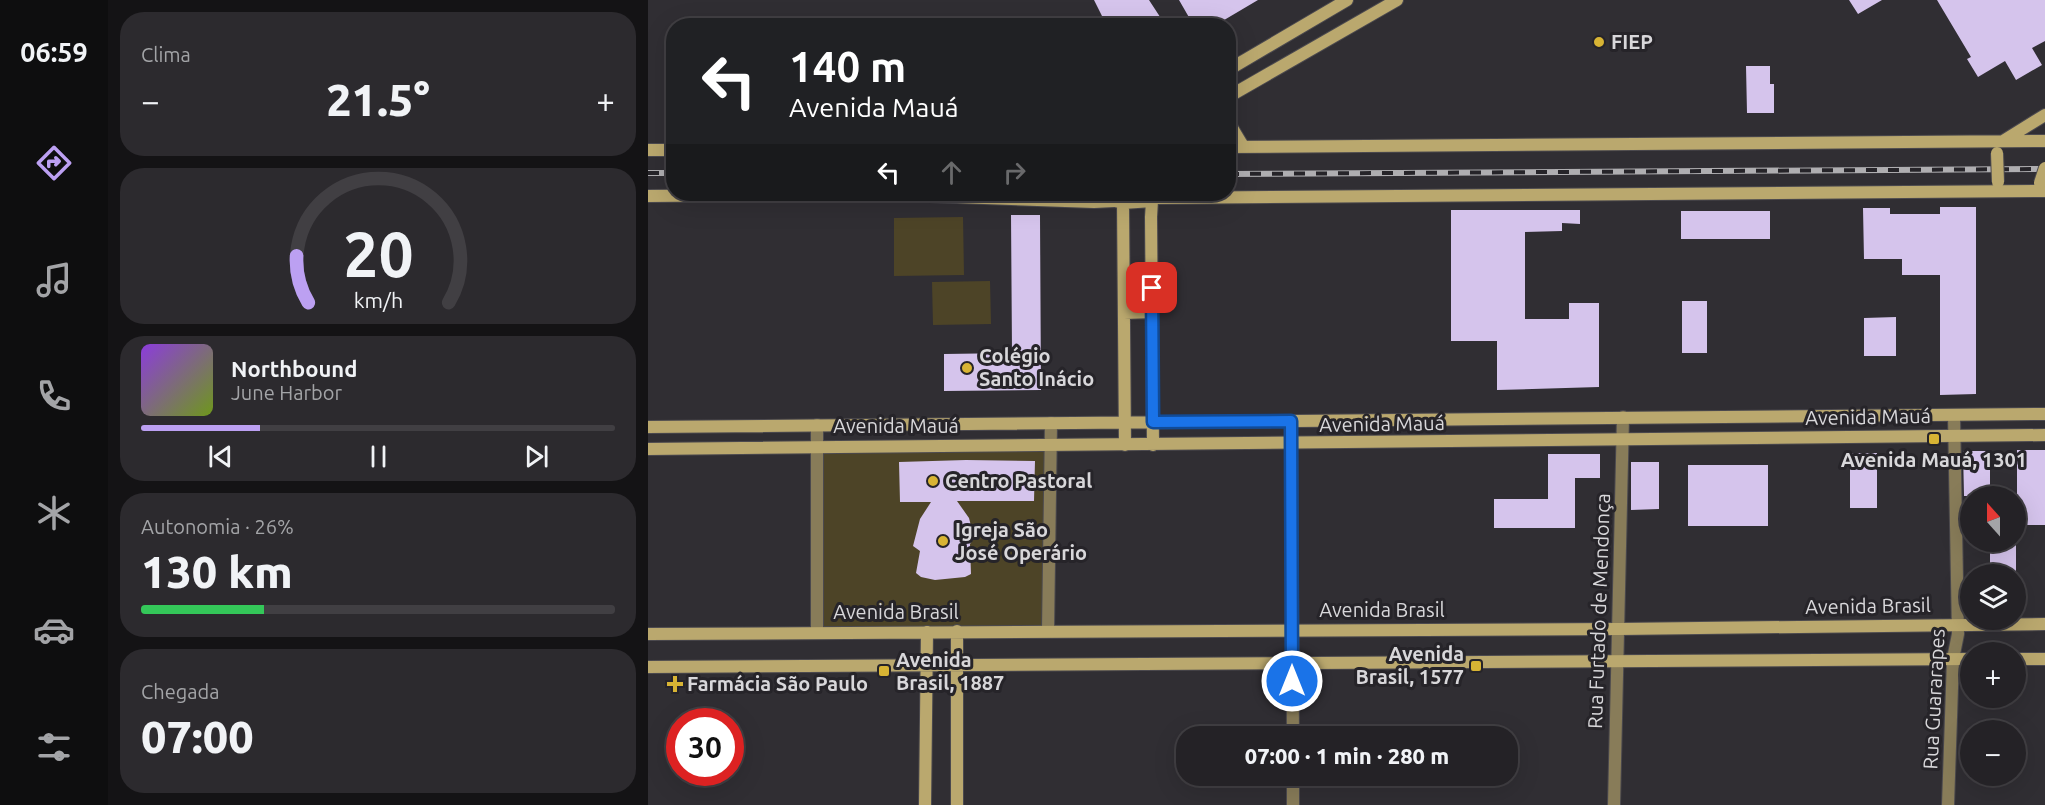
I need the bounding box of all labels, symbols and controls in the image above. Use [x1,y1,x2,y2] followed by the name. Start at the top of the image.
[1611,30,1653,53] place label: FIEP
[1592,35,1606,49] marker: FIEP
[20,37,88,67] text: 06:59
[690,42,768,120] icon: left
[141,43,191,66] text: Clima
[789,43,906,90] text: 140 m
[326,74,430,125] text: 21.5°
[141,82,160,119] text: −
[596,82,615,119] text: +
[789,92,959,122] text: Avenida Mauá
[33,142,75,184] icon: directions
[872,156,905,189] icon: left
[935,156,968,189] icon: ahead
[998,156,1031,189] icon: right
[343,219,413,289] text: 20
[33,259,75,301] icon: music
[1126,262,1177,313] pin
[1135,271,1168,304] icon: arrive
[353,289,403,313] text: km/h
[979,344,1094,390] place label: Colégio Santo Inácio
[231,356,357,381] text: Northbound
[960,361,974,375] marker: Colégio Santo Inácio
[33,375,75,417] icon: phone
[231,381,342,404] text: June Harbor
[1805,404,1931,429] street label: Avenida Mauá
[1319,411,1445,436] street label: Avenida Mauá
[833,414,959,437] street label: Avenida Mauá
[1927,432,1941,446] marker: Avenida Mauá, 1301
[204,440,237,473] icon: previous
[362,440,395,473] icon: pause
[520,440,553,473] icon: next
[1841,448,2027,471] place label: Avenida Mauá, 1301
[945,469,1092,492] place label: Centro Pastoral
[926,474,940,488] marker: Centro Pastoral
[1960,486,2026,552] north arrow
[1960,486,2026,786] map controls
[33,492,75,534] icon: climate
[1583,493,1614,729] street label: Rua Furtado de Mendonça
[141,515,294,538] text: Autonomia · 26%
[955,518,1087,564] place label: Igreja São José Operário
[936,534,950,548] marker: Igreja São José Operário
[141,546,293,597] text: 130 km
[1960,564,2026,630] button: layers
[1805,593,1931,618] street label: Avenida Brasil
[1319,598,1445,621] street label: Avenida Brasil
[833,600,959,623] street label: Avenida Brasil
[33,609,75,651] icon: car
[1918,628,1949,770] street label: Rua Guararapes
[1356,642,1464,688] place label: Avenida Brasil, 1577
[1960,642,2026,708] button: +
[896,648,1004,694] place label: Avenida Brasil, 1887
[1260,649,1324,713] position arrow
[1469,659,1483,673] marker: Avenida Brasil, 1577
[877,664,891,678] marker: Avenida Brasil, 1887
[687,672,868,695] place label: Farmácia São Paulo
[668,677,682,691] marker: Farmácia São Paulo
[141,680,219,703] text: Chegada
[666,708,744,786] speed limit sign: 30
[141,711,254,762] text: 07:00
[1960,720,2026,786] button: −
[33,726,75,768] icon: filters
[1245,743,1449,768] text: 07:00 · 1 min · 280 m

